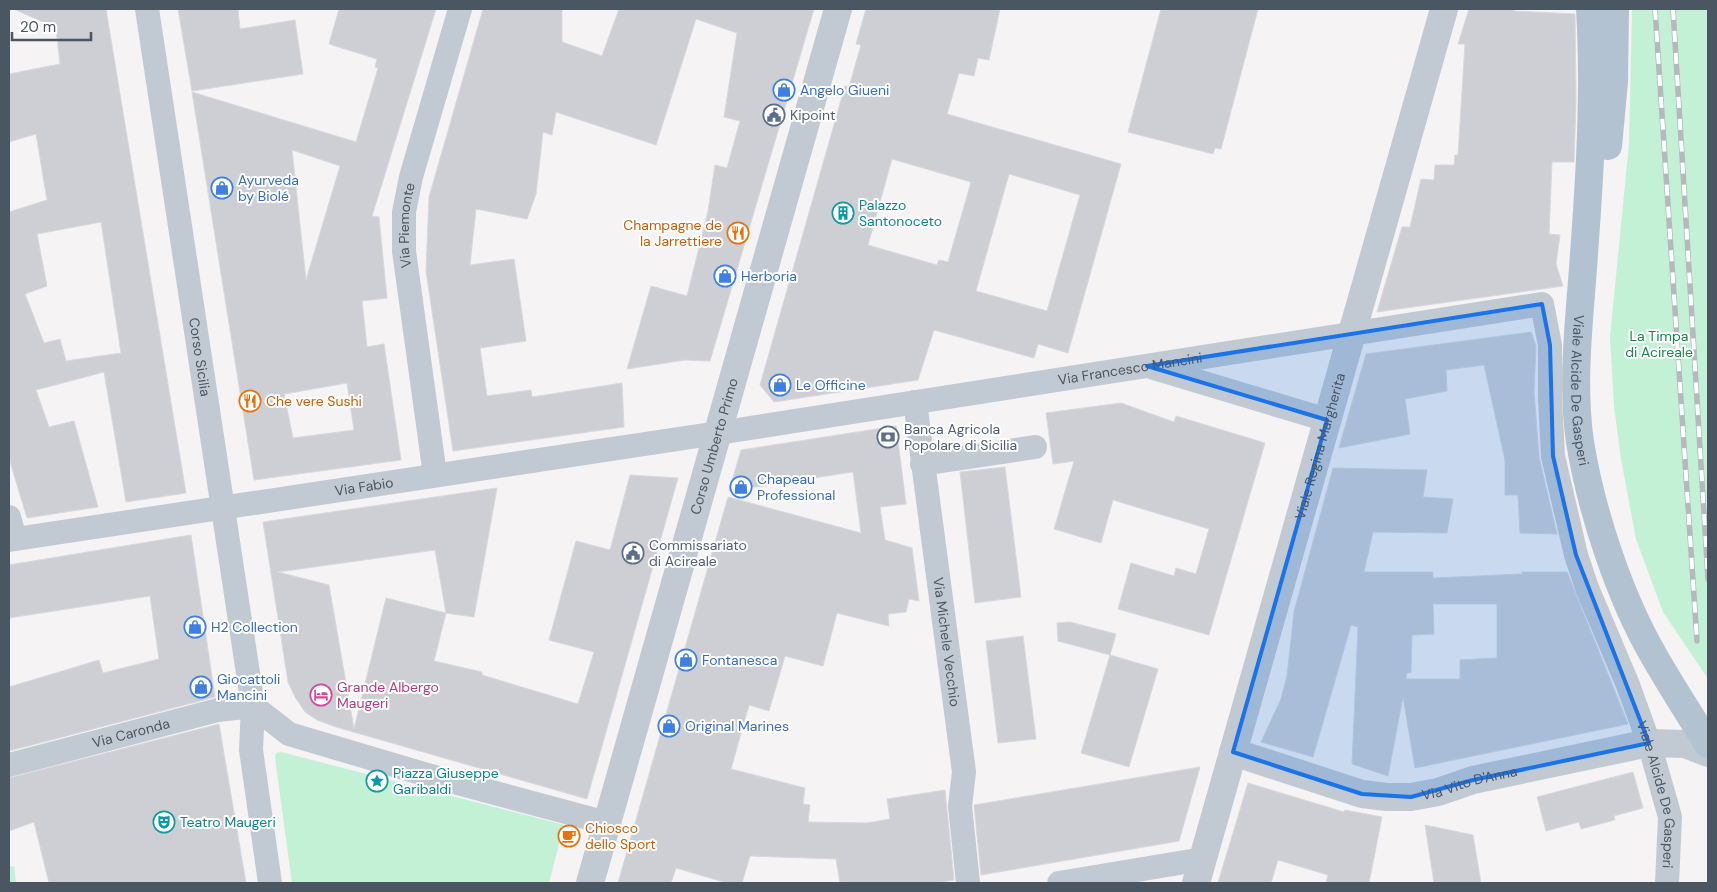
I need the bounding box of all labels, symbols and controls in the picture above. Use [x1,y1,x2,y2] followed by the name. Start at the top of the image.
[12,10,91,42] scale bar
[20,17,56,37] text: 20 m
[772,78,796,102] shop icon: Angelo Giueni
[800,81,889,99] place label: Angelo Giueni
[762,103,786,127] public building icon: Kipoint
[790,106,836,124] place label: Kipoint
[238,171,299,205] place label: Ayurveda by Biolé
[210,176,234,200] shop icon: Ayurveda by Biolé
[395,181,419,269] street label: Via Piemonte
[859,196,942,230] place label: Palazzo Santonoceto
[831,201,855,225] building icon: Palazzo Santonoceto
[623,216,722,250] place label: Champagne de la Jarrettiere
[726,221,750,245] restaurant icon: Champagne de la Jarrettiere
[713,264,737,288] shop icon: Herboria
[741,267,797,285] place label: Herboria
[1567,314,1593,467] street label: Viale Alcide De Gasperi
[185,316,215,398] street label: Corso Sicilia
[1625,327,1693,361] park label: La Timpa di Acireale
[1057,348,1203,389] street label: Via Francesco Mancini
[1291,371,1349,522] street label: Viale Regina Margherita
[768,373,792,397] shop icon: Le Officine
[686,376,742,517] street label: Corso Umberto Primo
[796,376,866,394] place label: Le Officine
[238,389,262,413] restaurant icon: Che vere Sushi
[266,392,362,410] place label: Che vere Sushi
[904,420,1017,454] place label: Banca Agricola Popolare di Sicilia
[876,425,900,449] bank icon: Banca Agricola Popolare di Sicilia
[757,470,835,504] place label: Chapeau Professional
[333,473,395,500] street label: Via Fabio
[729,475,753,499] shop icon: Chapeau Professional
[649,536,747,570] place label: Commissariato di Acireale
[621,541,645,565] public building icon: Commissariato di Acireale
[929,576,964,708] street label: Via Michele Vecchio
[183,615,207,639] shop icon: H2 Collection
[211,618,298,636] place label: H2 Collection
[674,648,698,672] shop icon: Fontanesca
[702,651,777,669] place label: Fontanesca
[217,670,280,704] place label: Giocattoli Mancini
[189,675,213,699] shop icon: Giocattoli Mancini
[337,678,439,712] place label: Grande Albergo Maugeri
[309,683,333,707] hotel icon: Grande Albergo Maugeri
[90,714,172,752] street label: Via Caronda
[657,714,681,738] shop icon: Original Marines
[685,717,789,735] place label: Original Marines
[1633,718,1679,869] street label: Viale Alcide De Gasperi
[1420,762,1519,804] street label: Via Vito D'Anna
[393,764,499,798] place label: Piazza Giuseppe Garibaldi
[365,769,389,793] place icon: Piazza Giuseppe Garibaldi
[152,810,176,834] theatre icon: Teatro Maugeri
[180,813,276,831] place label: Teatro Maugeri
[585,819,656,853] place label: Chiosco dello Sport
[557,824,581,848] cafe icon: Chiosco dello Sport

